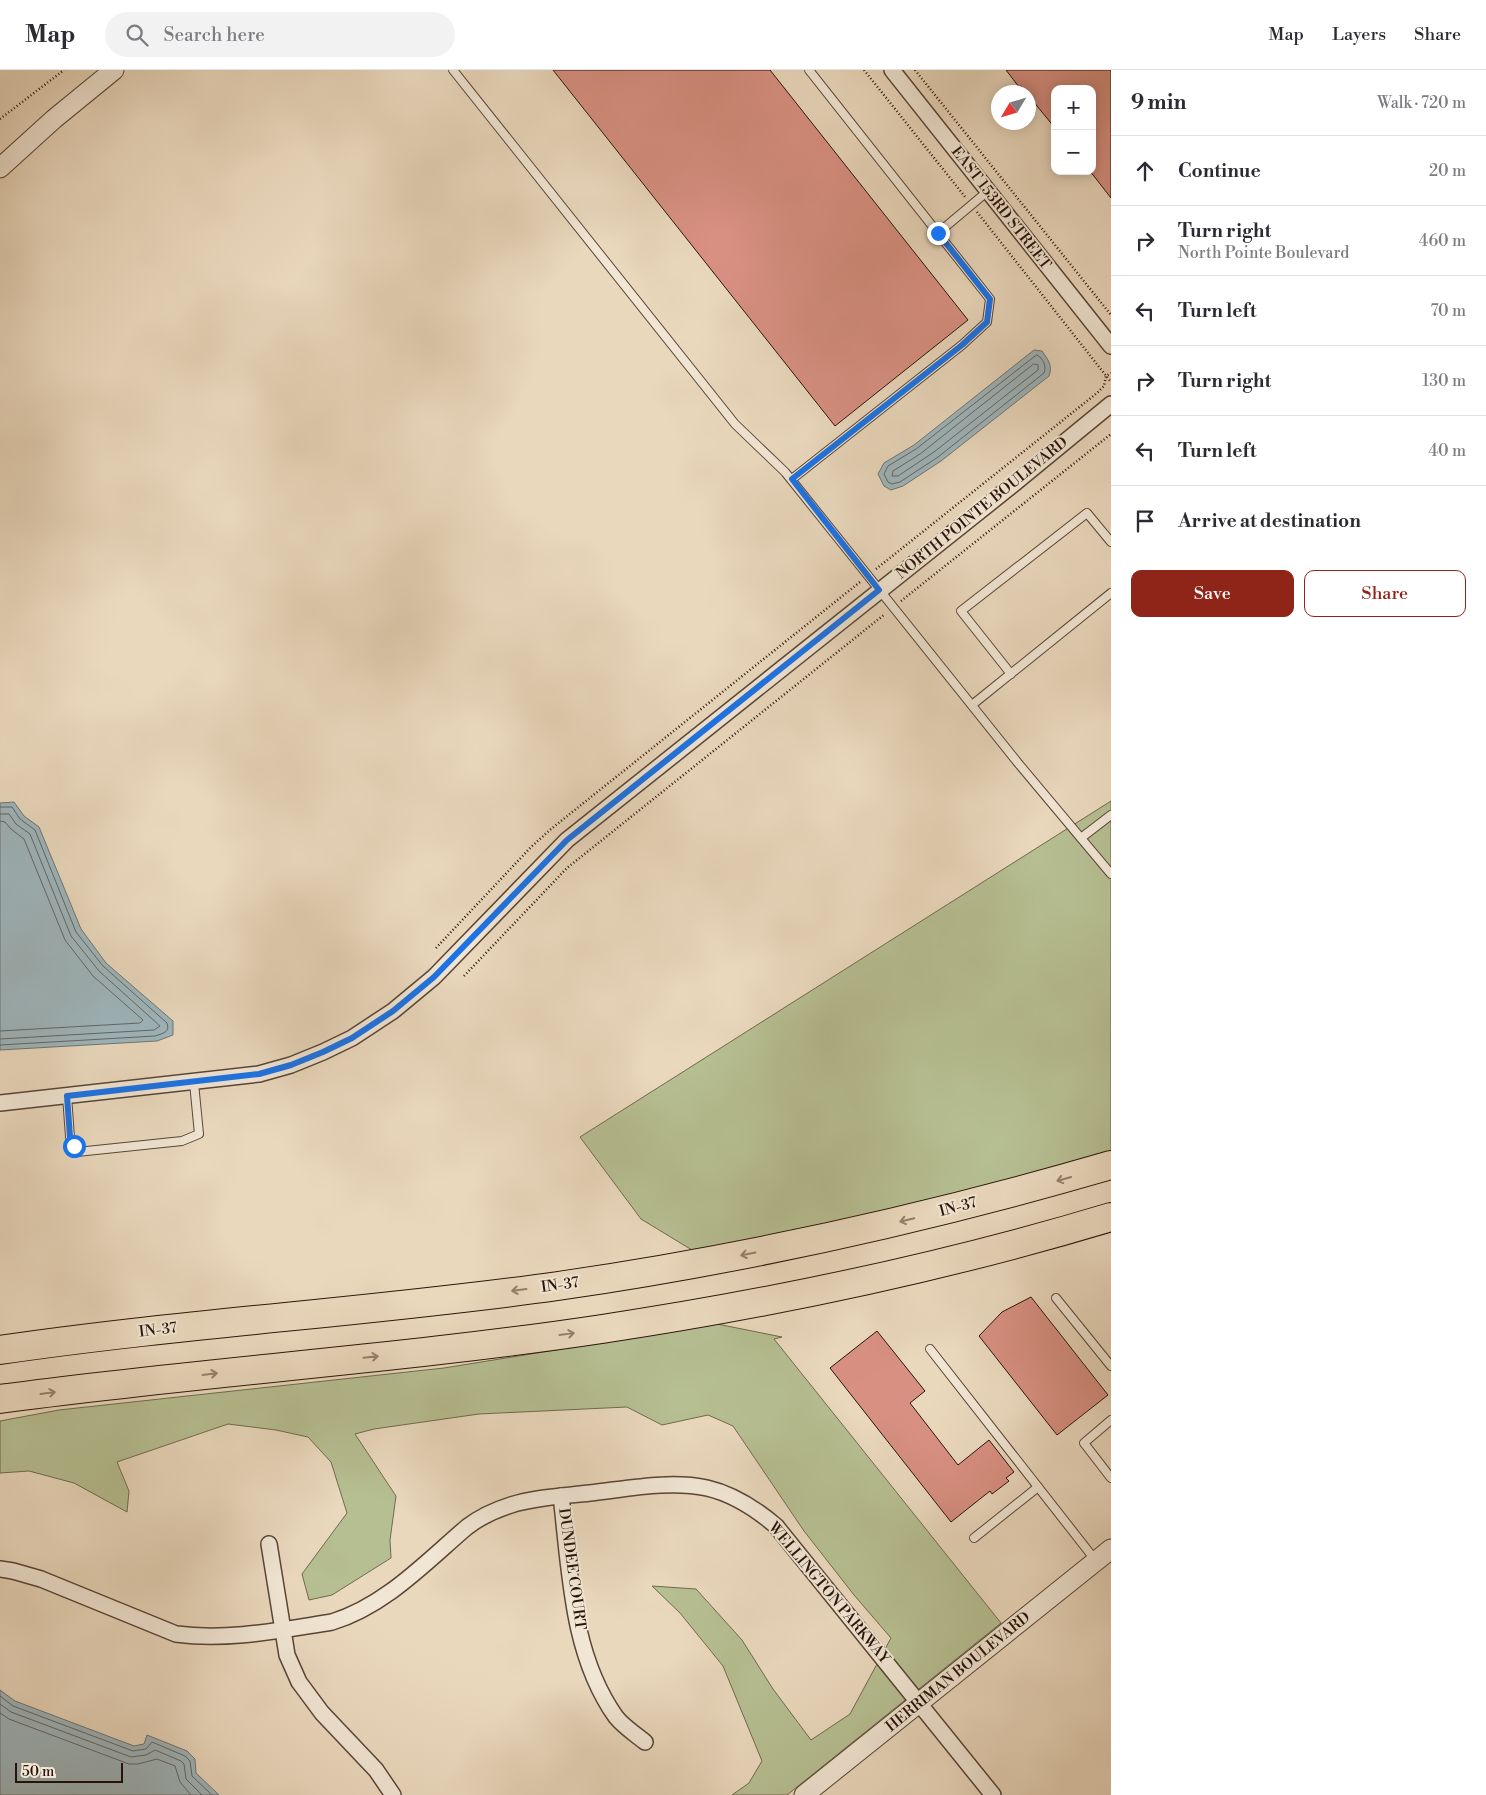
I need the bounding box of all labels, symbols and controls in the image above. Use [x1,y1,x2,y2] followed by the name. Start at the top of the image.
[105,12,455,57] search box
[25,20,75,50] text: Map
[123,21,151,49] icon: search
[163,23,265,47] text: Search here
[1269,23,1304,46] text: Map
[1332,23,1386,46] text: Layers
[1414,23,1461,46] text: Share
[991,85,1036,130] north arrow
[1051,85,1096,175] map controls
[1051,85,1096,130] button: +
[1131,90,1186,116] text: 9 min
[1377,93,1466,113] text: Walk · 720 m
[1051,130,1096,175] button: −
[947,143,1055,274] street label: EAST 153RD STREET
[1131,157,1159,185] icon: ahead
[1178,159,1261,183] text: Continue
[1429,161,1466,181] text: 20 m
[1178,219,1271,243] text: Turn right
[927,222,950,245] route end
[1131,227,1159,255] icon: right
[1419,231,1466,251] text: 460 m
[1178,243,1349,263] text: North Pointe Boulevard
[1131,297,1159,325] icon: left
[1178,299,1257,323] text: Turn left
[1430,301,1466,321] text: 70 m
[1131,367,1159,395] icon: right
[1178,369,1271,393] text: Turn right
[1422,371,1466,391] text: 130 m
[892,433,1072,583] street label: NORTH POINTE BOULEVARD
[1131,437,1159,465] icon: left
[1178,439,1257,463] text: Turn left
[1429,441,1466,461] text: 40 m
[1131,507,1159,535] icon: arrive
[1178,509,1361,533] text: Arrive at destination
[1131,570,1294,617] button: Save
[1304,570,1466,617] button: Share
[63,1135,86,1158] route start
[1057,1174,1073,1184] one-way arrow
[937,1193,979,1221] street label: IN-37
[900,1216,916,1225] one-way arrow
[741,1249,757,1259] one-way arrow
[540,1273,581,1297] street label: IN-37
[511,1286,527,1296] one-way arrow
[138,1318,179,1342] street label: IN-37
[559,1329,575,1339] one-way arrow
[363,1352,379,1362] one-way arrow
[201,1369,217,1379] one-way arrow
[40,1388,56,1398] one-way arrow
[554,1507,590,1632] street label: DUNDEE COURT
[764,1518,895,1669] street label: WELLINGTON PARKWAY
[882,1608,1034,1736] street label: HERRIMAN BOULEVARD
[15,1760,122,1783] scale bar
[22,1763,54,1781] text: 50 m

